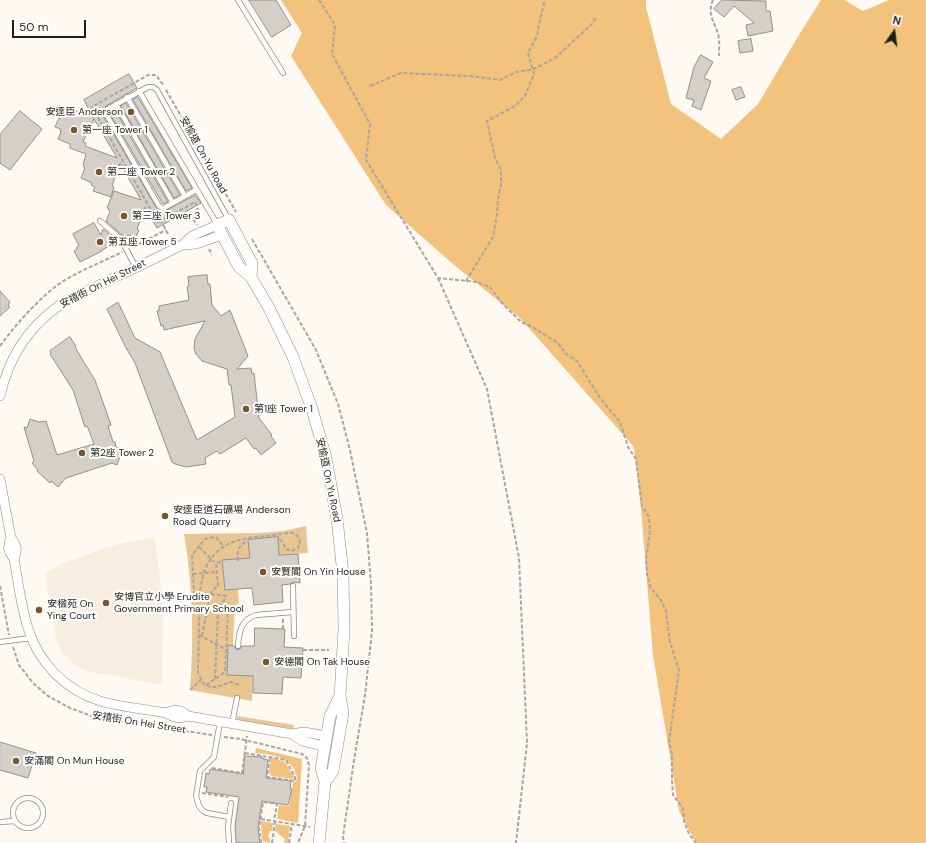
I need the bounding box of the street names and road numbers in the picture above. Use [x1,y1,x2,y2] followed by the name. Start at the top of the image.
[177,114,229,196] street label: 安愉道 On Yu Road
[58,257,148,311] street label: 安禧街 On Hei Street
[313,437,343,523] street label: 安愉道 On Yu Road
[91,710,187,736] street label: 安禧街 On Hei Street

